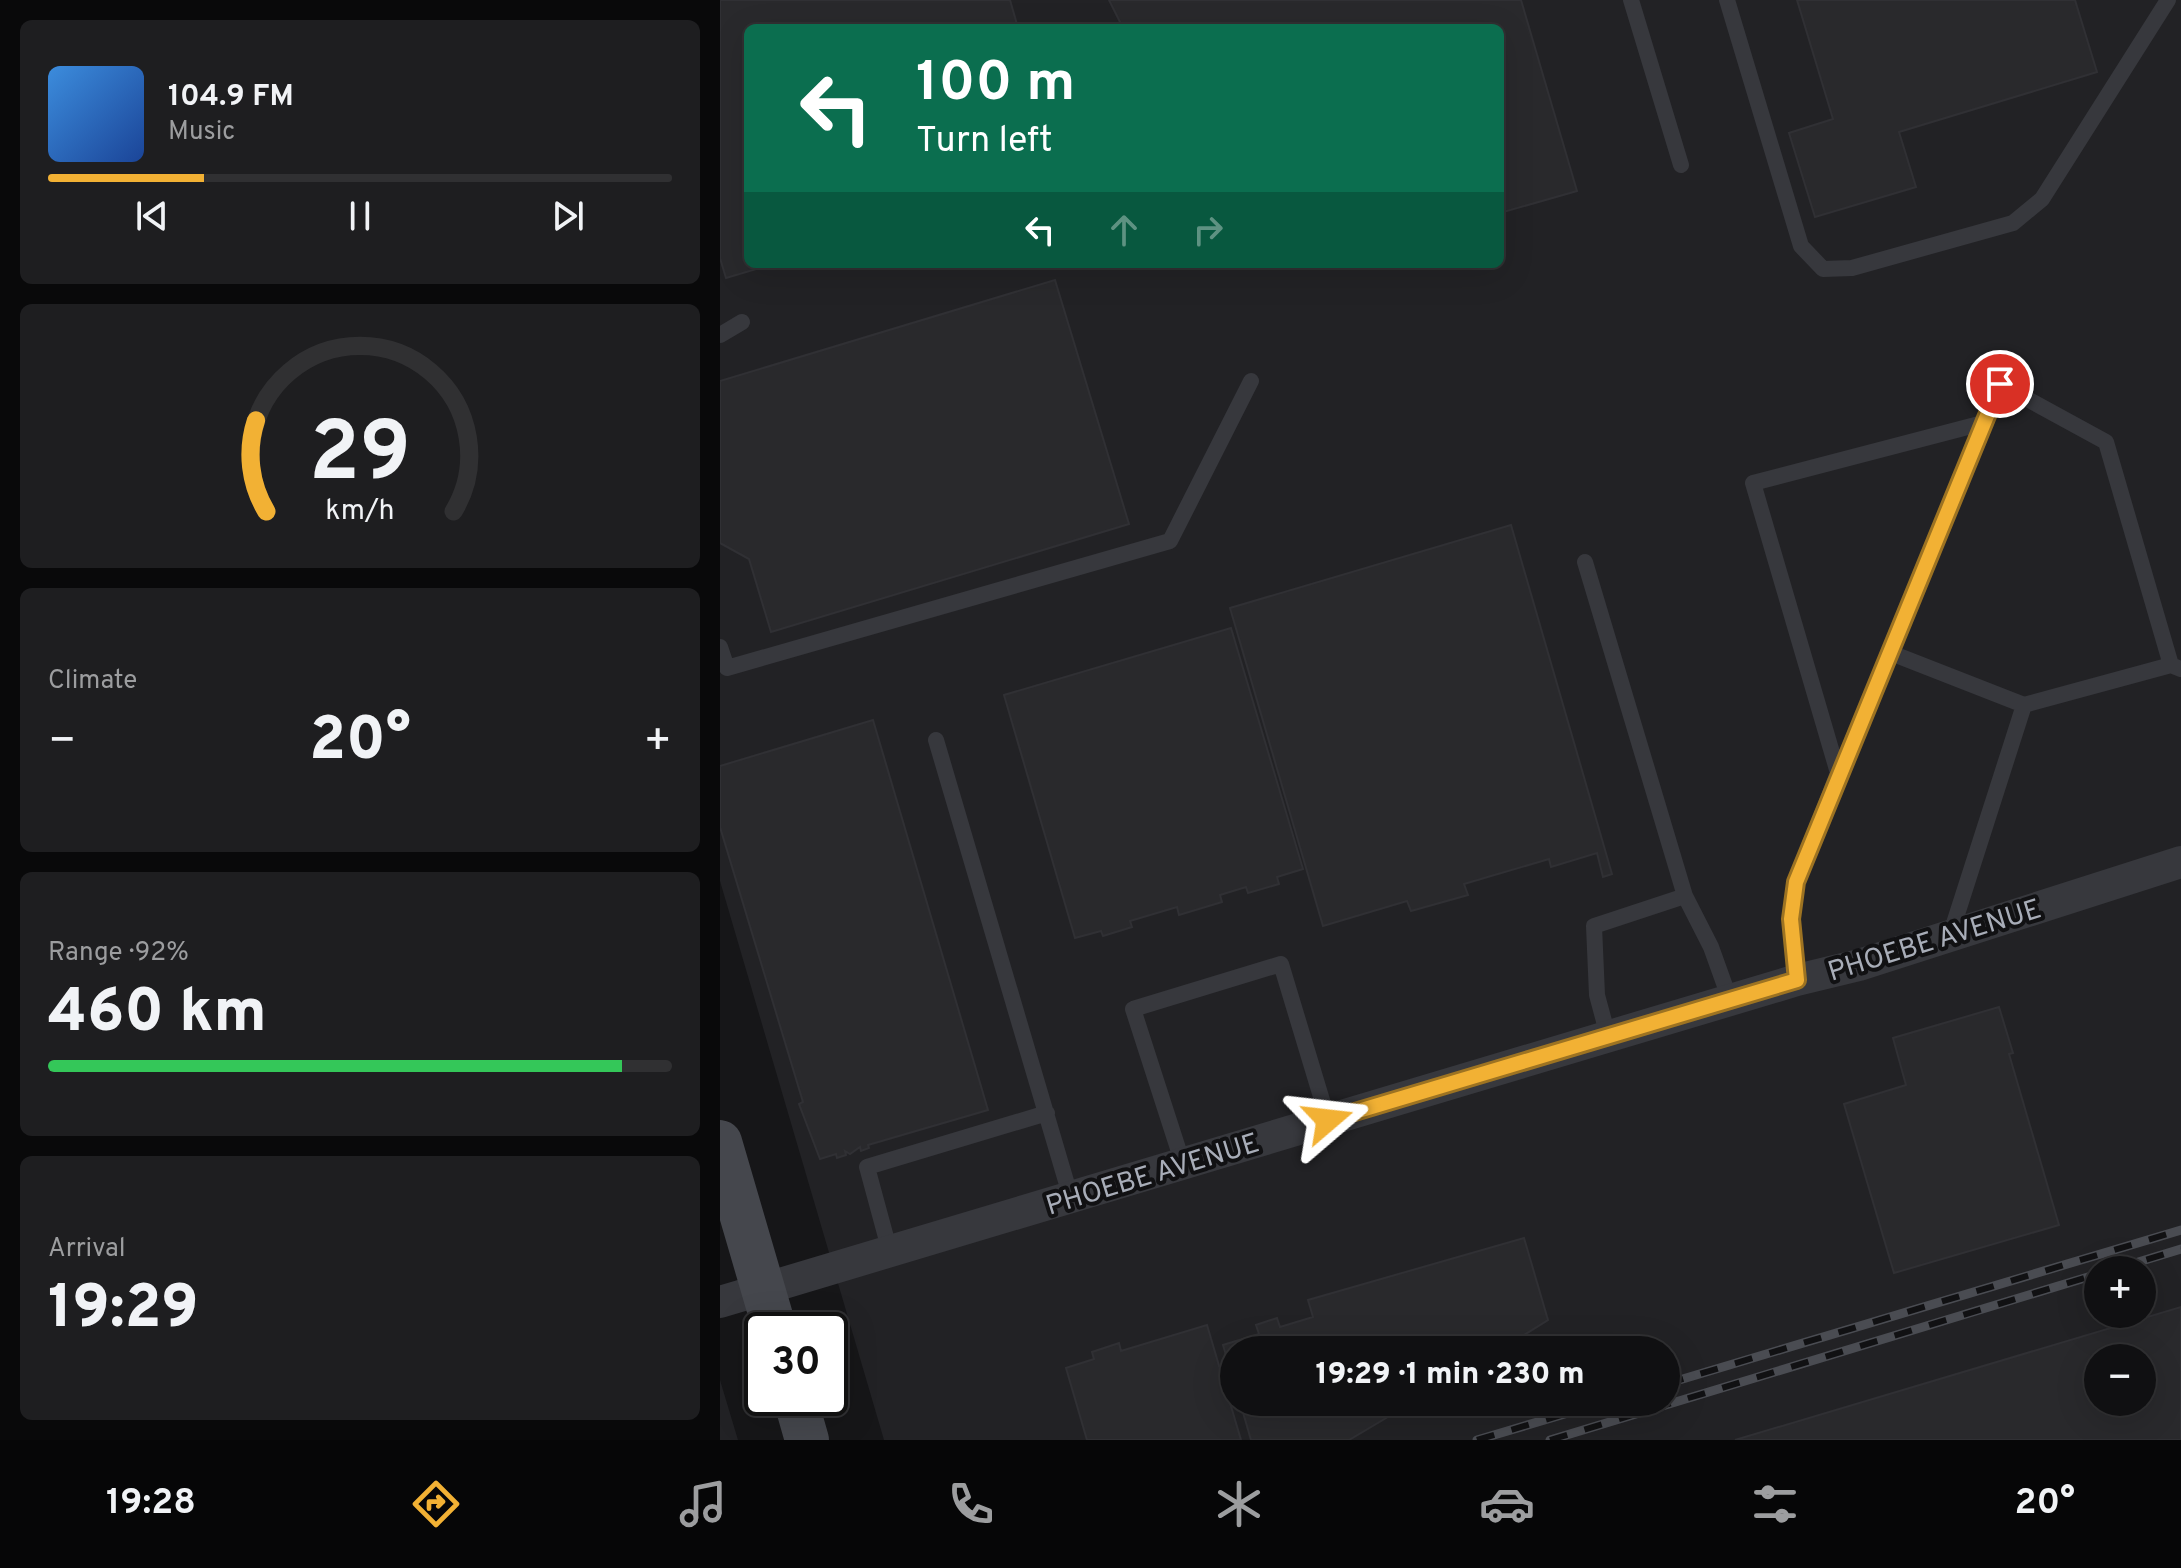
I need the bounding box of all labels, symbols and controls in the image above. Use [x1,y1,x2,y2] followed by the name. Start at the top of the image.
[916,50,1075,120] text: 100 m
[784,56,888,160] icon: left
[168,79,294,116] text: 104.9 FM
[168,116,235,149] text: Music
[916,119,1053,165] text: Turn left
[130,194,174,238] icon: previous
[338,194,382,238] icon: pause
[546,194,590,238] icon: next
[1018,208,1062,252] icon: left
[1102,208,1146,252] icon: ahead
[1186,208,1230,252] icon: right
[1966,350,2034,418] pin
[1978,362,2022,406] icon: arrive
[309,405,411,510] text: 29
[325,494,395,530] text: km/h
[48,665,137,698] text: Climate
[309,705,411,781] text: 20°
[48,715,76,771] text: −
[644,715,672,771] text: +
[1824,892,2046,991] street label: PHOEBE AVENUE
[48,937,189,970] text: Range · 92%
[48,977,267,1053] text: 460 km
[1286,1078,1370,1162] position arrow
[1042,1126,1264,1225] street label: PHOEBE AVENUE
[48,1233,126,1266] text: Arrival
[2084,1256,2156,1416] map controls
[2084,1256,2156,1328] button: +
[48,1273,199,1349] text: 19:29
[744,1312,848,1416] speed limit sign: 30
[2084,1344,2156,1416] button: −
[1315,1357,1585,1394] text: 19:29 · 1 min · 230 m
[408,1476,464,1532] icon: directions
[675,1476,731,1532] icon: music
[943,1476,999,1532] icon: phone
[1211,1476,1267,1532] icon: climate
[1479,1476,1535,1532] icon: car
[1747,1476,1803,1532] icon: filters
[106,1481,196,1527] text: 19:28
[2014,1481,2075,1527] text: 20°

